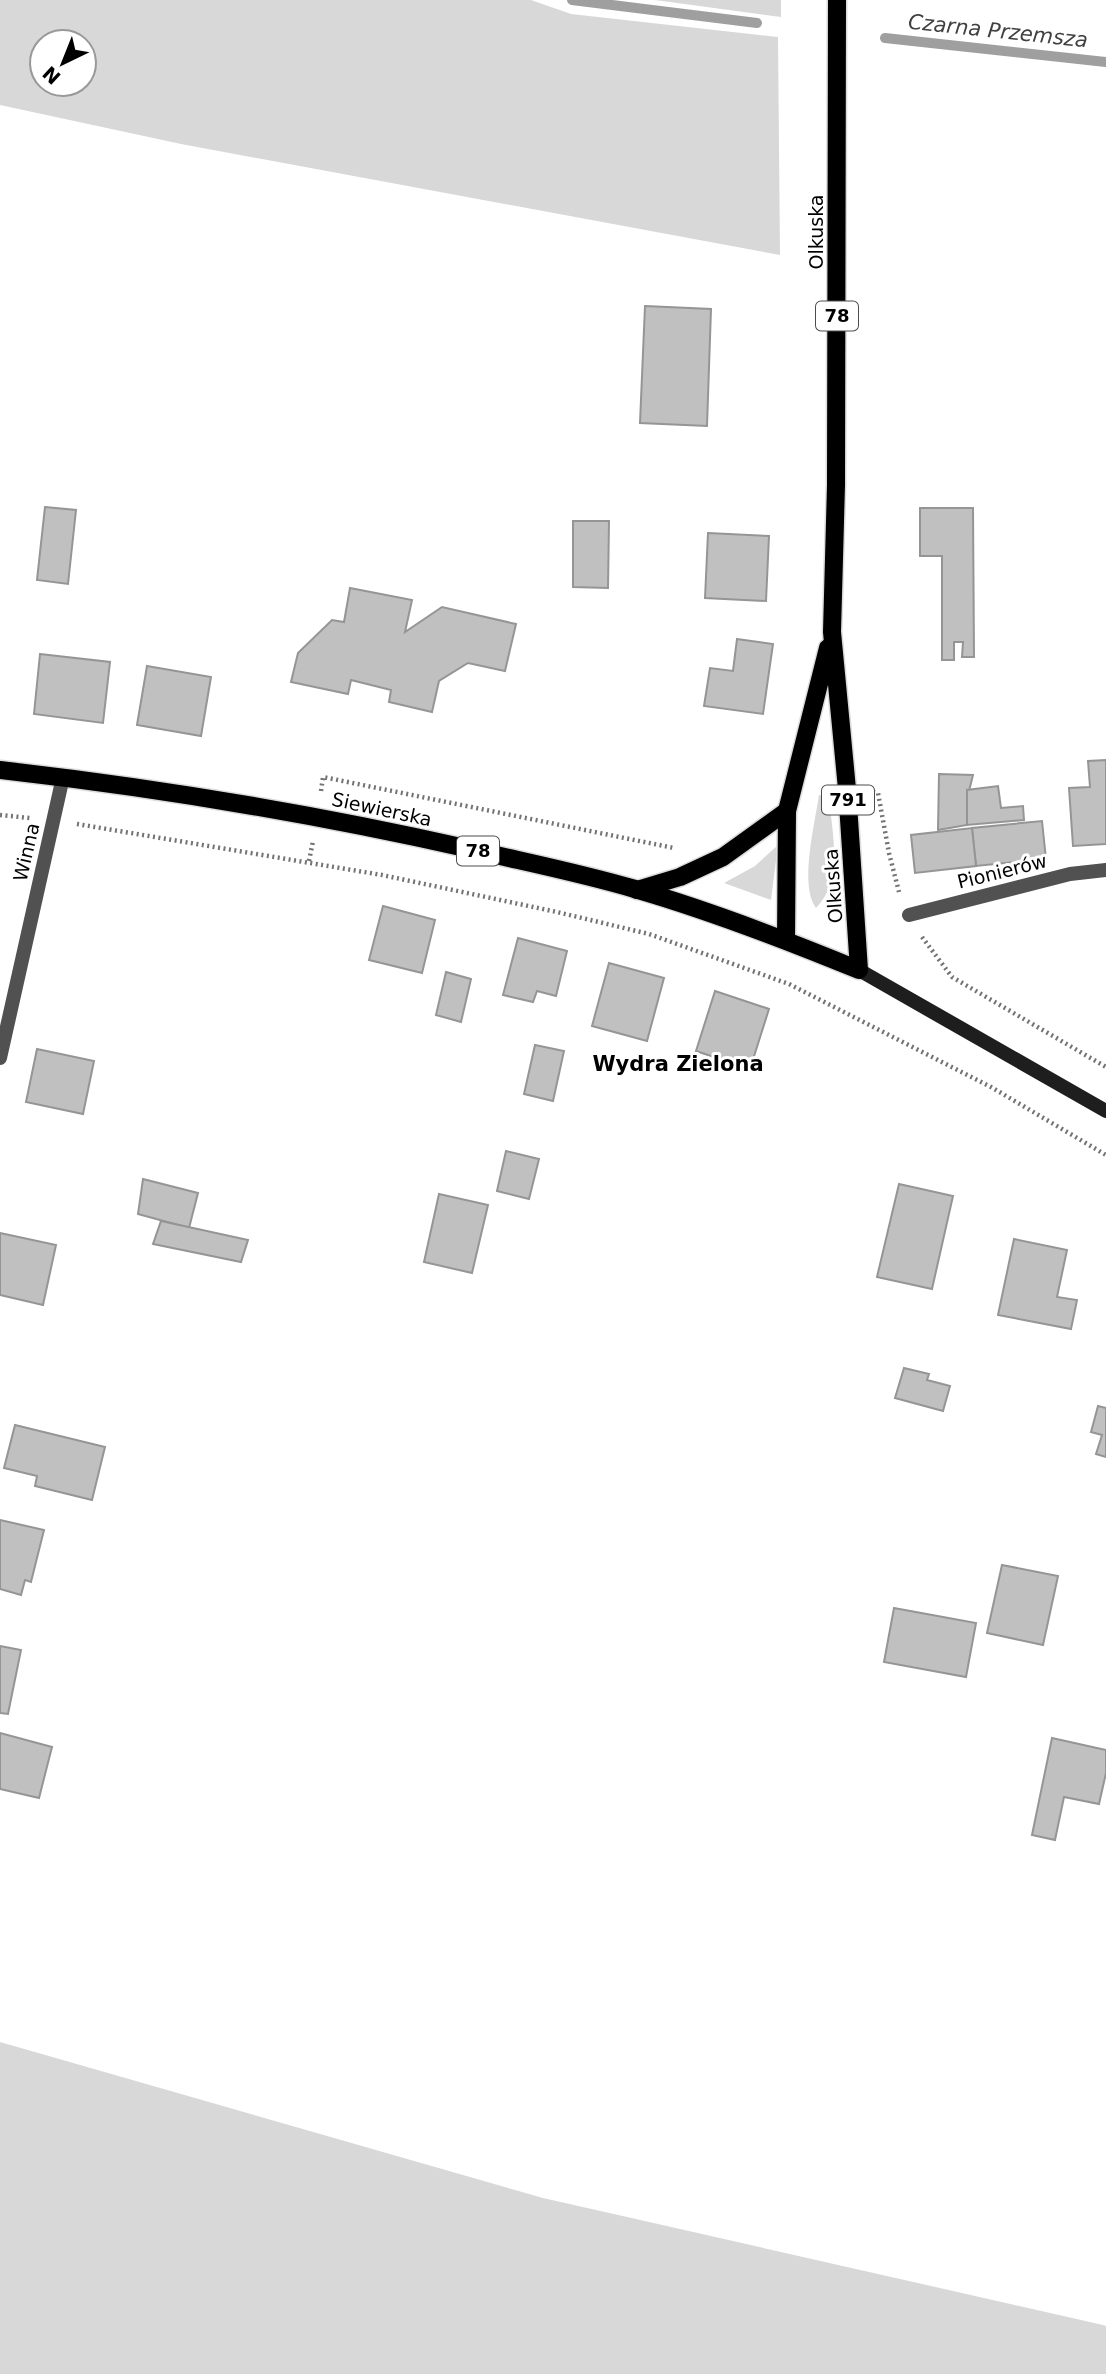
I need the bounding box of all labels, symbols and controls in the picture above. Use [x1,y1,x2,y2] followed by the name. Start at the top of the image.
[907,10,1089,52] water label: Czarna Przemsza
[28,28,98,98] north arrow
[38,62,65,89] text: N
[805,195,827,269] street label: Olkuska
[816,302,858,330] road number: 78
[822,786,874,814] road number: 791
[330,788,434,830] street label: Siewierska
[9,821,43,883] street label: Winna
[457,836,499,866] road number: 78
[819,848,847,924] street label: Olkuska
[955,849,1049,893] street label: Pionierów
[592,1052,764,1076] district label: Wydra Zielona

